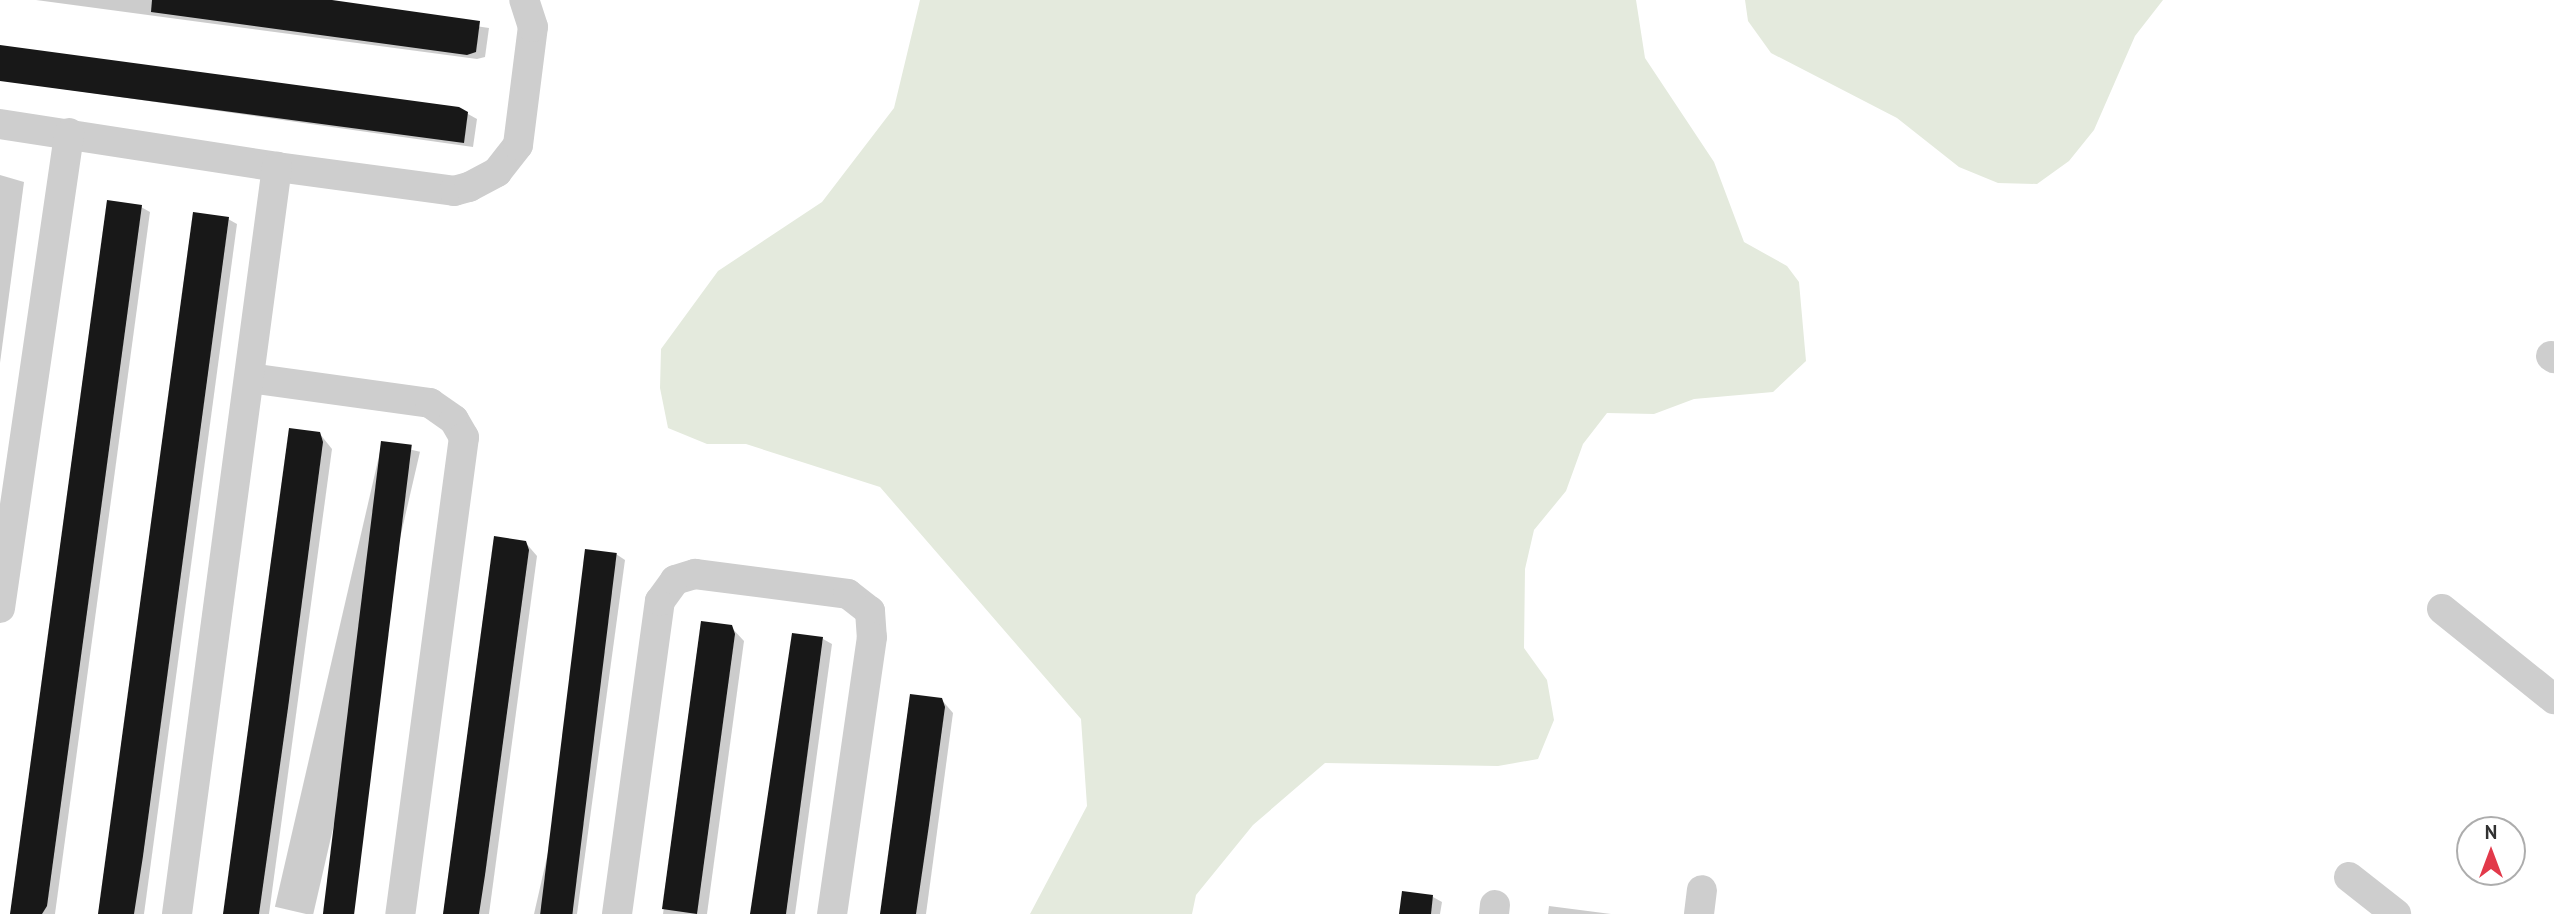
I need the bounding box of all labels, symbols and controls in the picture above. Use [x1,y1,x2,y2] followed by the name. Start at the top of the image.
[2456,816,2526,886] north arrow
[2485,820,2497,844] text: N

